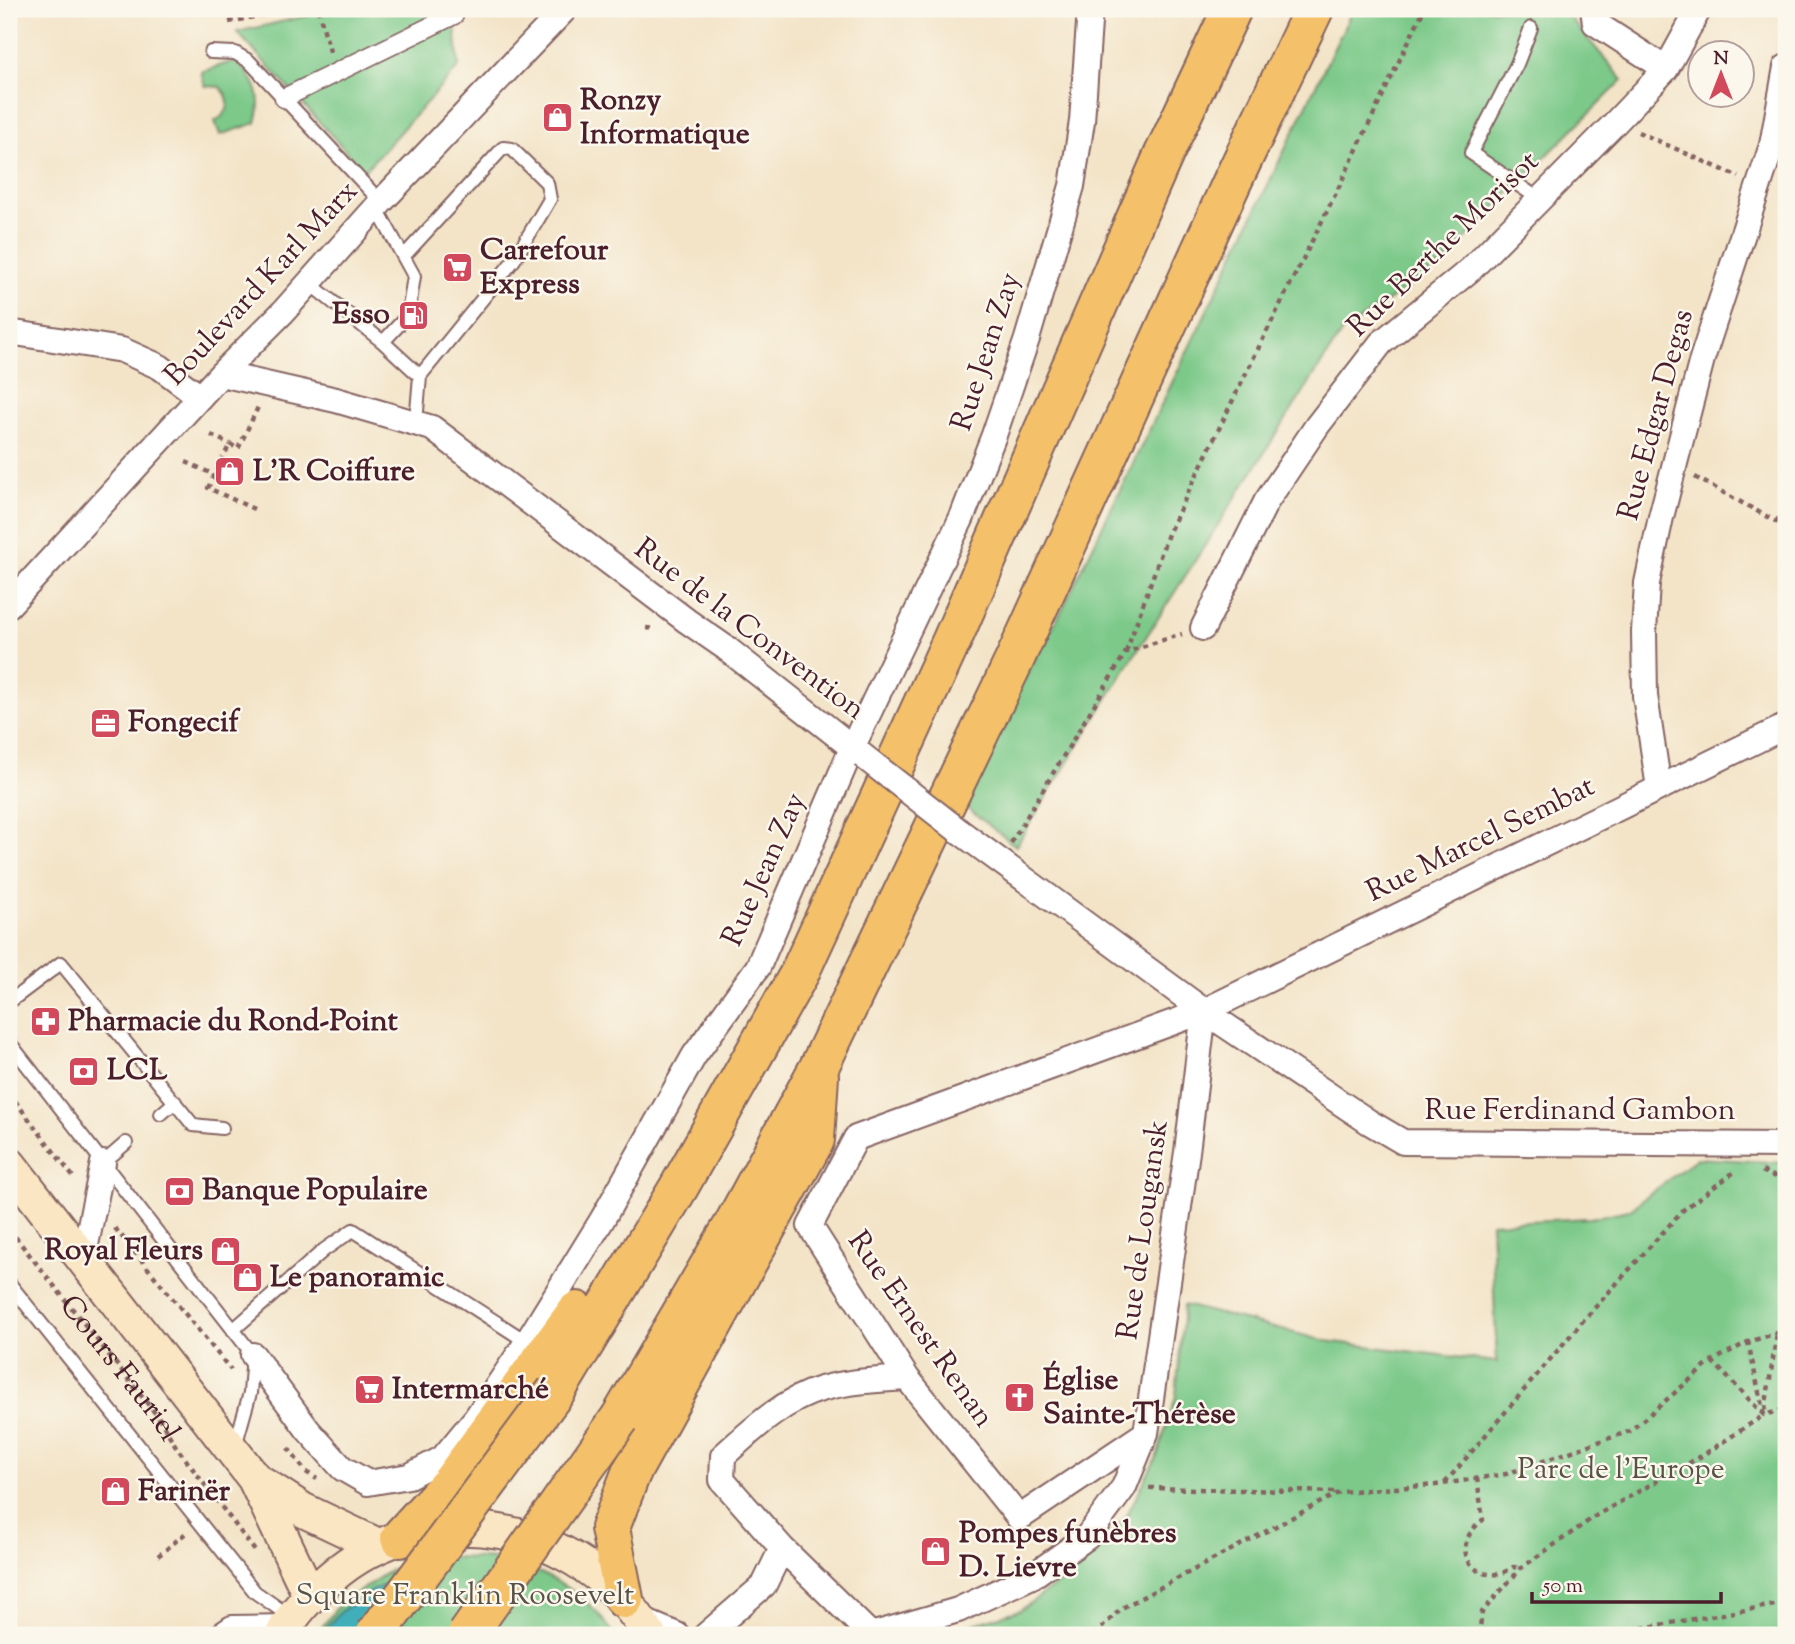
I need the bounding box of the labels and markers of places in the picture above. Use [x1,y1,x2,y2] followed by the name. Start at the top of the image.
[580,80,750,157] place label: Ronzy Informatique
[540,101,574,135] shop icon: Ronzy Informatique
[480,230,609,307] place label: Carrefour Express
[440,251,474,285] supermarket icon: Carrefour Express
[332,294,390,337] place label: Esso
[396,298,430,332] fuel station icon: Esso
[253,451,415,494] place label: L'R Coiffure
[213,455,247,489] shop icon: L'R Coiffure
[128,702,241,745] place label: Fongecif
[88,706,122,740] office icon: Fongecif
[68,1001,398,1044] place label: Pharmacie du Rond-Point
[28,1005,62,1039] pharmacy icon: Pharmacie du Rond-Point
[107,1050,167,1093] place label: LCL
[67,1054,101,1088] bank icon: LCL
[202,1170,428,1213] place label: Banque Populaire
[162,1174,196,1208] bank icon: Banque Populaire
[44,1230,203,1273] place label: Royal Fleurs
[209,1234,243,1268] shop icon: Royal Fleurs
[270,1257,445,1300] place label: Le panoramic
[230,1261,264,1295] shop icon: Le panoramic
[1043,1360,1236,1437] place label: Église Sainte-Thérèse
[392,1369,549,1412] place label: Intermarché
[352,1373,386,1407] supermarket icon: Intermarché
[1003,1381,1037,1415] church icon: Église Sainte-Thérèse
[138,1471,231,1514] place label: Farinër
[98,1475,132,1509] shop icon: Farinër
[959,1513,1177,1590] place label: Pompes funèbres D. Lievre
[919,1534,953,1568] shop icon: Pompes funèbres D. Lievre

